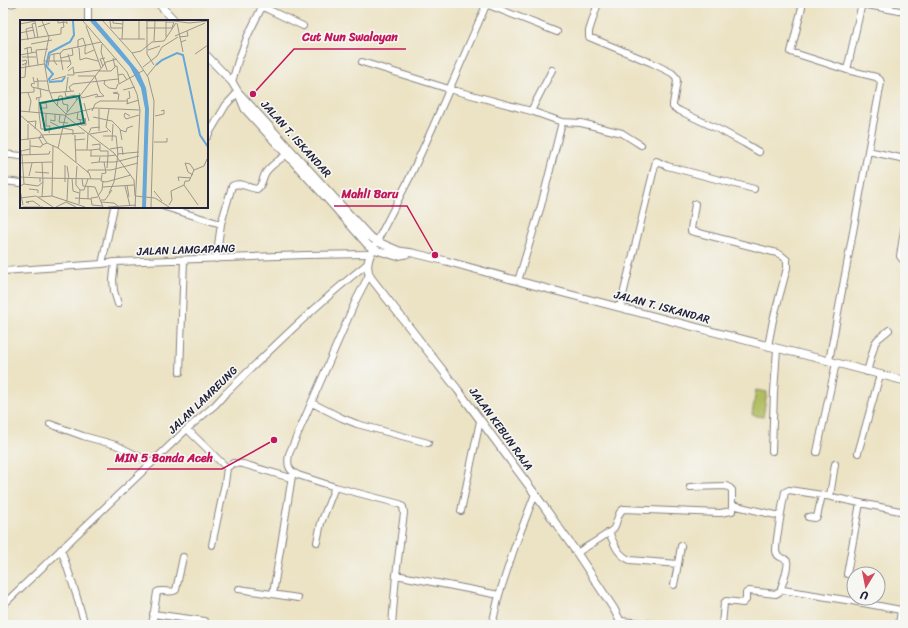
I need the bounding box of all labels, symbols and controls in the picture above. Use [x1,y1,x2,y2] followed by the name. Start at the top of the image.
[20,20,208,208] inset map
[294,25,406,49] callout: Cut Nun Swalayan
[301,26,398,48] text: Cut Nun Swalayan
[255,95,336,182] street label: JALAN T. ISKANDAR
[334,182,407,206] callout: Mahli Baru
[340,183,399,205] text: Mahli Baru
[136,239,236,261] street label: JALAN LAMGAPANG
[611,285,712,329] street label: JALAN T. ISKANDAR
[163,361,242,439] street label: JALAN LAMREUNG
[464,383,538,475] street label: JALAN KEBUN RAJA
[107,445,222,469] callout: MIN 5 Banda Aceh
[114,447,214,469] text: MIN 5 Banda Aceh
[846,566,886,606] north arrow
[858,585,870,605] text: U

